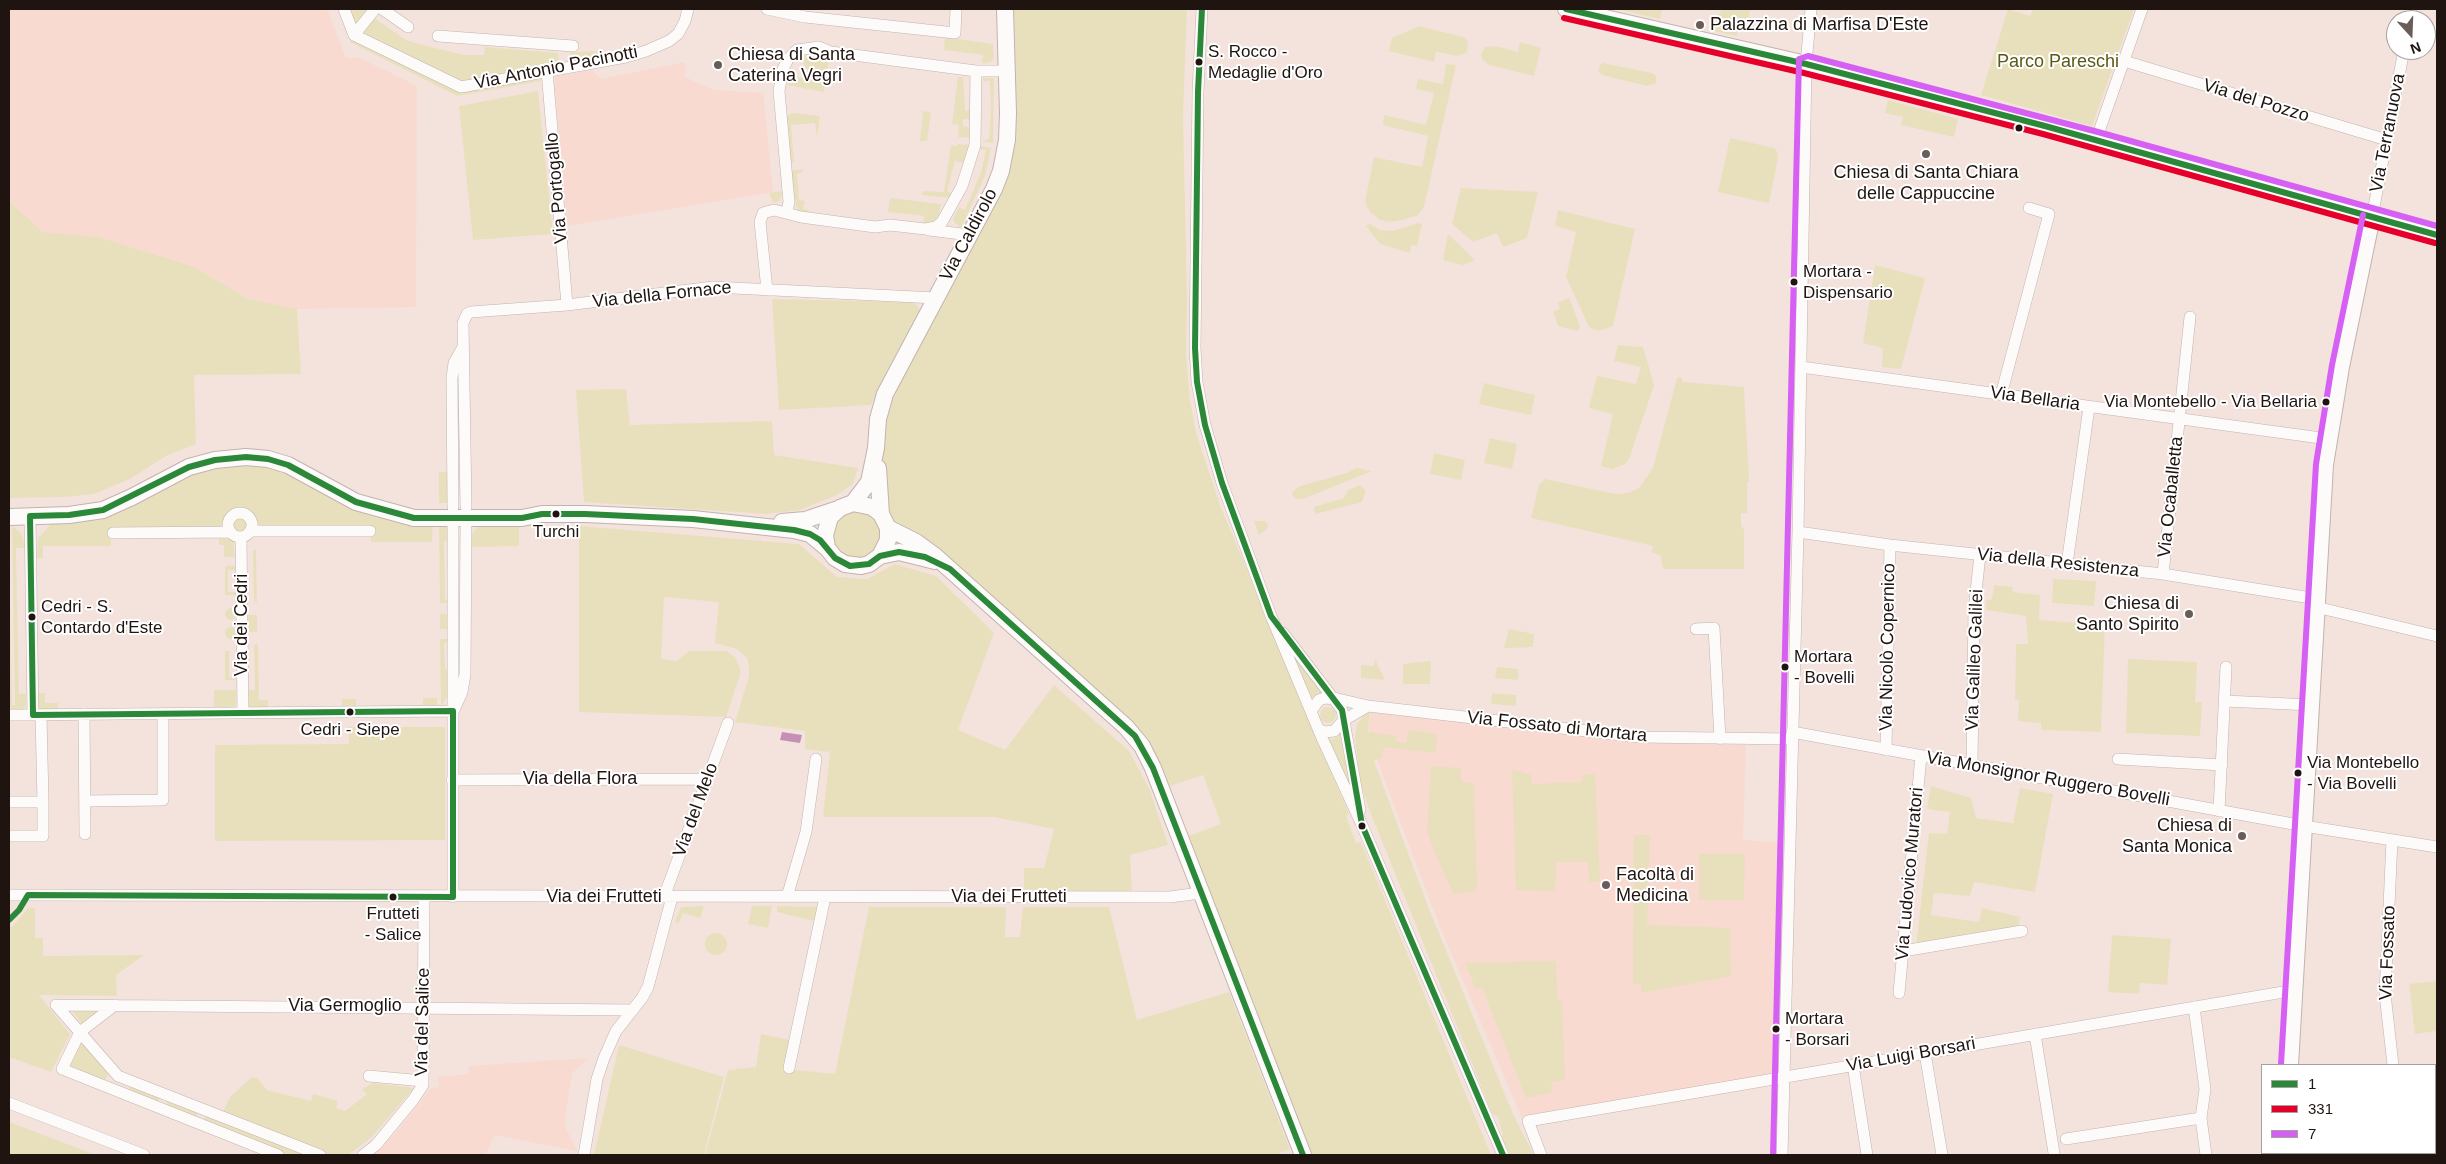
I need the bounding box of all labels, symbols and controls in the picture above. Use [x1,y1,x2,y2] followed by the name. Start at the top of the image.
[2386,10,2436,60] north arrow
[1710,14,1929,36] place label: Palazzina di Marfisa D'Este
[1694,19,1706,31] marker: Palazzina di Marfisa D'Este
[2408,39,2423,57] text: N
[473,42,639,94] street label: Via Antonio Pacinotti
[1208,42,1323,82] place label: S. Rocco - Medaglie d'Oro
[728,44,855,86] place label: Chiesa di Santa Caterina Vegri
[1997,51,2119,73] park label: Parco Pareschi
[1194,57,1204,67] marker: S. Rocco - Medaglie d'Oro
[712,59,724,71] marker: Chiesa di Santa Caterina Vegri
[2366,72,2410,194] street label: Via Terranuova
[2200,75,2312,127] street label: Via del Pozzo
[2014,123,2024,133] unlabelled marker
[541,131,573,245] street label: Via Portogallo
[1920,148,1932,160] marker: Chiesa di Santa Chiara delle Cappuccine
[1833,162,2019,204] place label: Chiesa di Santa Chiara delle Cappuccine
[936,185,1002,285] street label: Via Caldirolo
[1803,262,1893,302] place label: Mortara - Dispensario
[591,277,733,313] street label: Via della Fornace
[1789,277,1799,287] marker: Mortara - Dispensario
[1989,382,2081,416] street label: Via Bellaria
[2104,392,2317,412] place label: Via Montebello - Via Bellaria
[2321,397,2331,407] marker: Via Montebello - Via Bellaria
[2154,435,2188,559] street label: Via Ocaballetta
[551,509,561,519] marker: Turchi
[533,522,579,542] place label: Turchi
[1976,544,2140,582] street label: Via della Resistenza
[1876,563,1900,731] street label: Via Nicolò Copernico
[231,574,253,676] street label: Via dei Cedri
[1962,589,1988,731] street label: Via Galileo Galilei
[2076,593,2179,636] place label: Chiesa di Santo Spirito
[41,597,162,637] place label: Cedri - S. Contardo d'Este
[2183,608,2195,620] marker: Chiesa di Santo Spirito
[27,612,37,622] marker: Cedri - S. Contardo d'Este
[1794,647,1854,687] place label: Mortara - Bovelli
[1780,662,1790,672] marker: Mortara - Bovelli
[345,707,355,717] marker: Cedri - Siepe
[1466,707,1648,747] street label: Via Fossato di Mortara
[300,720,400,740] place label: Cedri - Siepe
[1925,747,2171,811] street label: Via Monsignor Ruggero Bovelli
[2307,753,2419,793] place label: Via Montebello - Via Bovelli
[669,760,723,860] street label: Via del Melo
[523,768,637,790] street label: Via della Flora
[2293,768,2303,778] marker: Via Montebello - Via Bovelli
[1892,787,1928,961] street label: Via Ludovico Muratori
[2122,815,2232,858] place label: Chiesa di Santa Monica
[1357,821,1367,831] unlabelled marker
[2236,830,2248,842] marker: Chiesa di Santa Monica
[1616,864,1694,906] place label: Facoltà di Medicina
[1600,879,1612,891] marker: Facoltà di Medicina
[546,886,662,908] street label: Via dei Frutteti
[951,886,1067,908] street label: Via dei Frutteti
[388,892,398,902] marker: Frutteti - Salice
[365,904,421,944] place label: Frutteti - Salice
[2376,905,2400,1001] street label: Via Fossato
[411,967,435,1077] street label: Via del Salice
[288,995,402,1017] street label: Via Germoglio
[1785,1009,1849,1049] place label: Mortara - Borsari
[1771,1024,1781,1034] marker: Mortara - Borsari
[1845,1033,1977,1077] street label: Via Luigi Borsari
[2261,1064,2436,1154] legend
[2308,1075,2316,1092] text: 1
[2308,1100,2333,1117] text: 331
[2308,1125,2316,1142] text: 7

